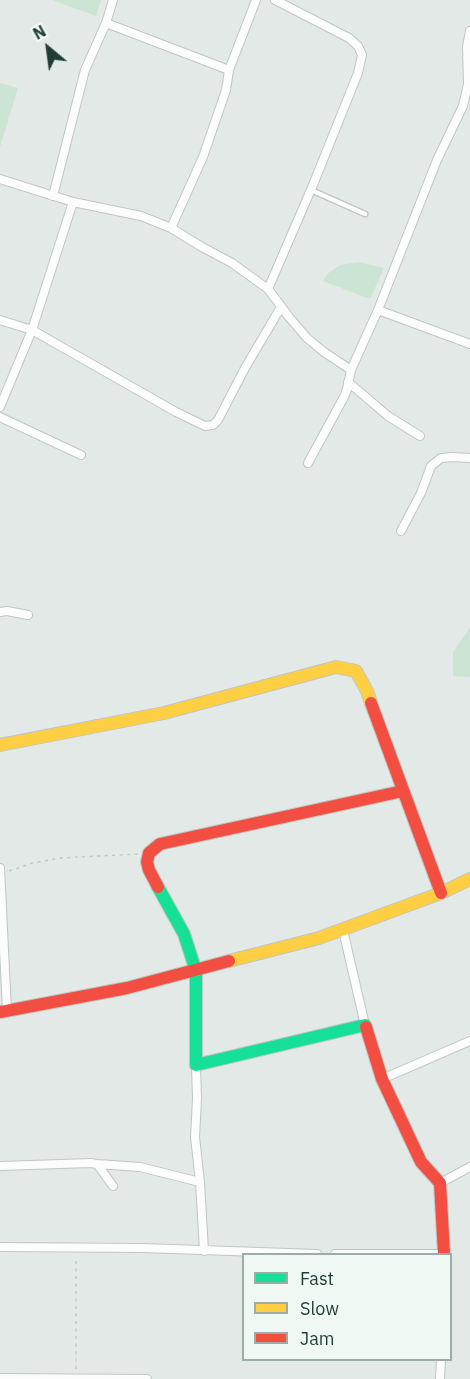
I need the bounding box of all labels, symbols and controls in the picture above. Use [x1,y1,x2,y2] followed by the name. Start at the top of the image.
[18,18,78,78] north arrow
[29,21,49,44] text: N
[242,1253,452,1361] legend
[300,1267,334,1290] text: Fast
[300,1297,339,1320] text: Slow
[300,1327,335,1350] text: Jam

